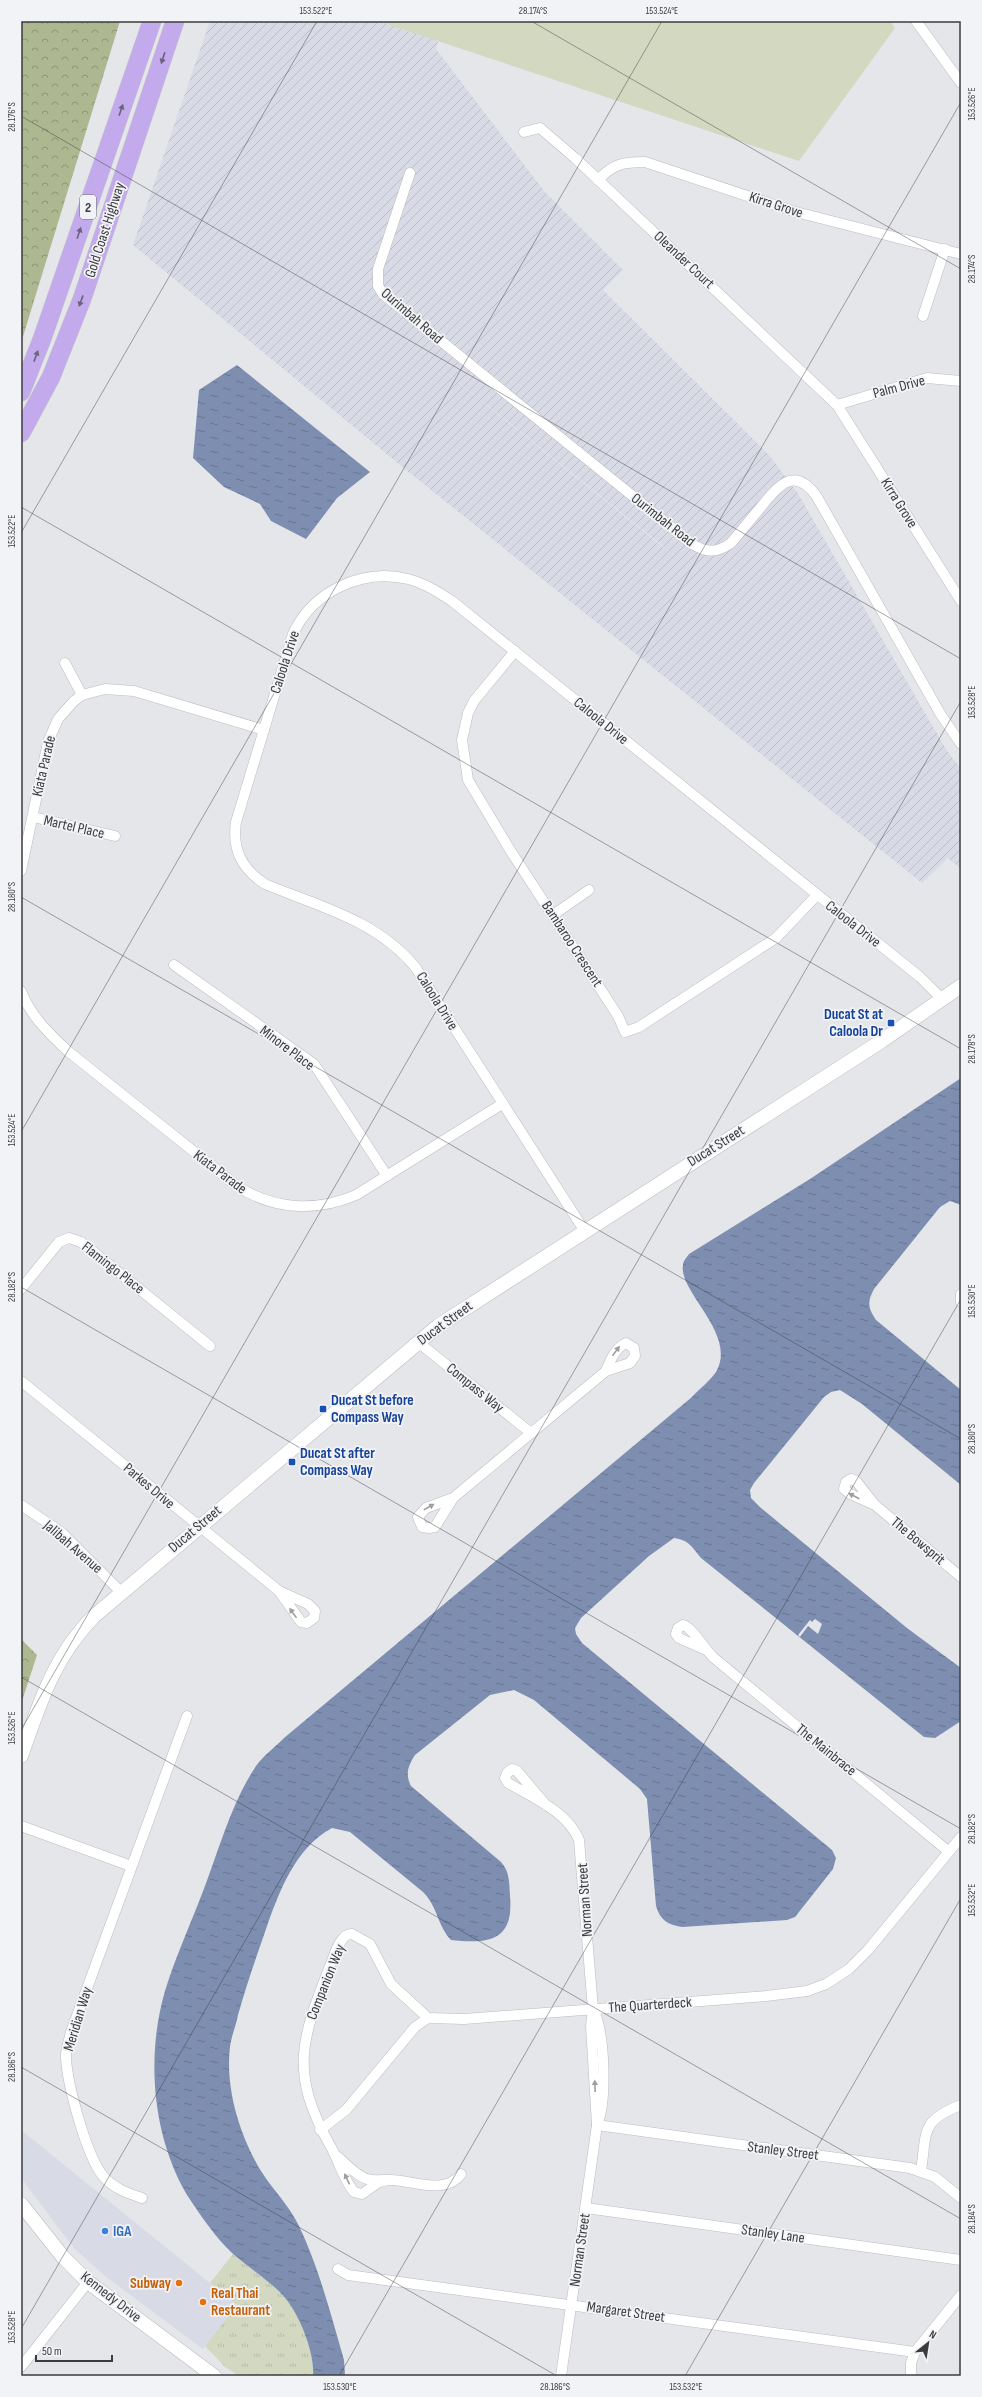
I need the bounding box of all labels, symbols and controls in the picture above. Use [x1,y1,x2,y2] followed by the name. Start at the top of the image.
[300,5,332,17] text: 153.522°E
[519,5,547,17] text: 28.174°S
[646,5,678,17] text: 153.524°E
[159,52,165,64] one-way arrow
[966,87,978,121] text: 153.526°E
[6,102,18,132] text: 28.176°S
[118,104,124,116] one-way arrow
[81,180,129,280] street label: Gold Coast Highway
[747,187,805,223] street label: Kirra Grove
[80,195,96,219] road number: 2
[76,227,82,239] one-way arrow
[650,227,719,293] street label: Oleander Court
[966,255,978,283] text: 28.174°S
[377,284,447,348] street label: Ourimbah Road
[78,295,84,307] one-way arrow
[34,349,40,361] one-way arrow
[871,371,927,403] street label: Palm Drive
[876,474,922,532] street label: Kirra Grove
[627,489,699,551] street label: Ourimbah Road
[6,515,18,547] text: 153.522°E
[266,628,304,696] street label: Caloola Drive
[966,686,978,719] text: 153.528°E
[570,693,632,749] street label: Caloola Drive
[28,734,60,798] street label: Kiata Parade
[42,811,106,843] street label: Martel Place
[6,882,18,912] text: 28.180°S
[821,896,885,952] street label: Caloola Drive
[537,897,607,991] street label: Bambaroo Crescent
[412,968,462,1034] street label: Caloola Drive
[824,1005,883,1041] place label: Ducat St at Caloola Dr
[886,1018,896,1028] marker: Ducat St at Caloola Dr
[256,1021,318,1075] street label: Minore Place
[966,1034,978,1064] text: 28.178°S
[6,1114,18,1146] text: 153.524°E
[684,1121,748,1171] street label: Ducat Street
[189,1146,251,1198] street label: Kiata Parade
[78,1238,148,1298] street label: Flamingo Place
[6,1272,18,1302] text: 28.182°S
[966,1284,978,1318] text: 153.530°E
[414,1296,477,1349] street label: Ducat Street
[612,1346,621,1357] one-way arrow
[442,1359,508,1417] street label: Compass Way
[331,1391,414,1427] place label: Ducat St before Compass Way
[318,1404,328,1414] marker: Ducat St before Compass Way
[966,1424,978,1454] text: 28.180°S
[300,1444,375,1480] place label: Ducat St after Compass Way
[287,1457,297,1467] marker: Ducat St after Compass Way
[119,1459,179,1513] street label: Parkes Drive
[848,1493,859,1499] one-way arrow
[164,1501,226,1557] street label: Ducat Street
[423,1504,435,1511] one-way arrow
[887,1513,949,1570] street label: The Bowsprit
[39,1515,106,1578] street label: Jalibah Avenue
[289,1608,297,1618] one-way arrow
[6,1711,18,1745] text: 153.526°E
[792,1720,860,1780] street label: The Mainbrace
[966,1814,978,1844] text: 28.182°S
[573,1862,597,1938] street label: Norman Street
[966,1884,978,1916] text: 153.532°E
[302,1941,350,2023] street label: Companion Way
[59,1984,97,2054] street label: Meridian Way
[608,1993,692,2017] street label: The Quarterdeck
[6,2052,18,2082] text: 28.186°S
[591,2080,598,2092] one-way arrow
[746,2137,820,2165] street label: Stanley Street
[344,2173,350,2185] one-way arrow
[966,2204,978,2234] text: 28.184°S
[565,2212,595,2288] street label: Norman Street
[740,2220,806,2248] street label: Stanley Lane
[113,2222,132,2241] place label: IGA
[100,2226,110,2236] marker: IGA
[77,2267,145,2327] street label: Kennedy Drive
[130,2274,172,2293] place label: Subway
[174,2278,184,2288] marker: Subway
[211,2284,270,2320] place label: Real Thai Restaurant
[198,2297,208,2307] marker: Real Thai Restaurant
[586,2297,667,2327] street label: Margaret Street
[6,2311,18,2344] text: 153.528°E
[908,2323,948,2363] north arrow
[927,2328,939,2342] text: N
[36,2337,112,2363] scale bar
[42,2344,62,2359] text: 50 m
[323,2381,357,2393] text: 153.530°E
[540,2381,570,2393] text: 28.186°S
[670,2381,702,2393] text: 153.532°E

